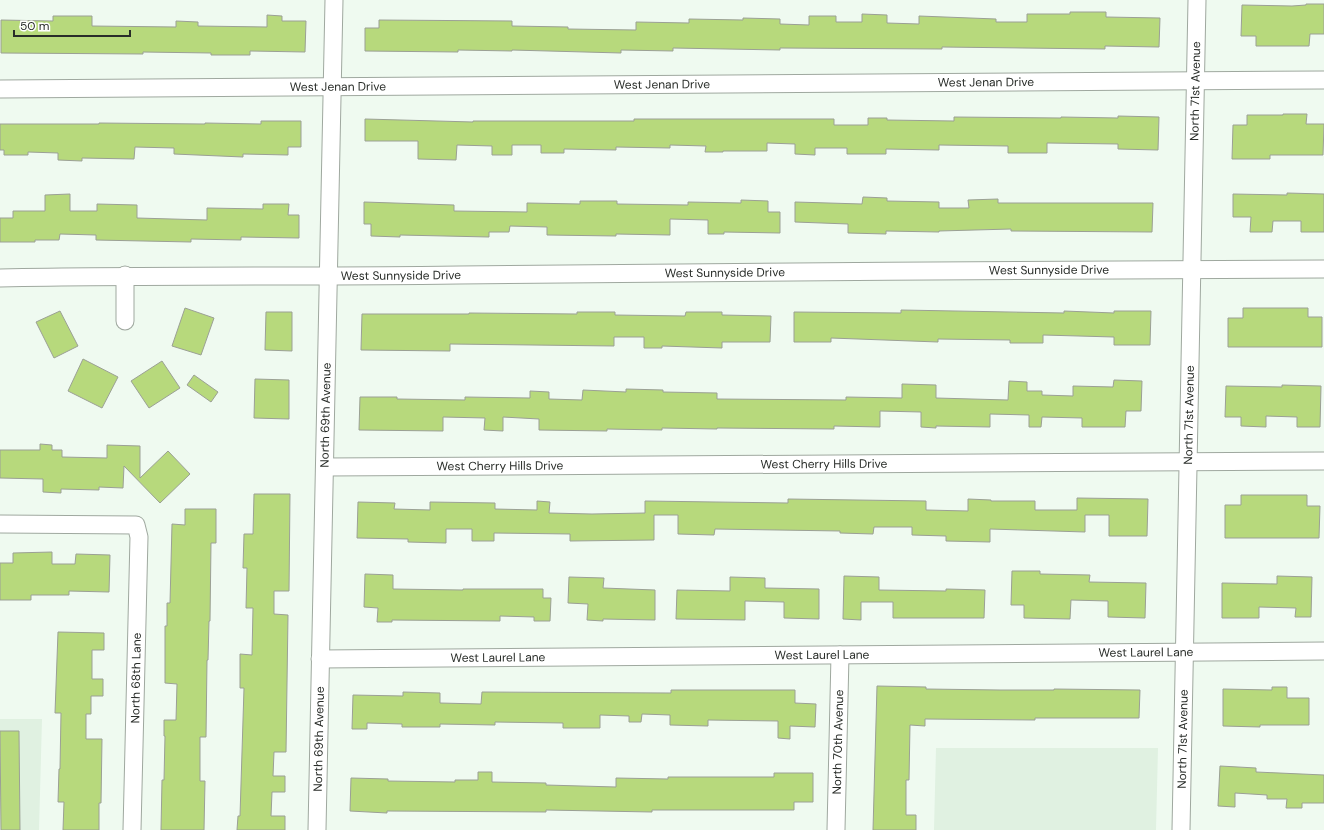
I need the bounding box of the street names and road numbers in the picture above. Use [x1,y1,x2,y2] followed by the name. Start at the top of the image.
[1186,41,1204,141] street label: North 71st Avenue
[938,74,1034,91] street label: West Jenan Drive
[614,76,710,93] street label: West Jenan Drive
[290,78,386,95] street label: West Jenan Drive
[989,262,1109,278] street label: West Sunnyside Drive
[665,264,785,281] street label: West Sunnyside Drive
[341,267,461,284] street label: West Sunnyside Drive
[316,362,335,468] street label: North 69th Avenue
[1180,365,1198,465] street label: North 71st Avenue
[761,456,888,472] street label: West Cherry Hills Drive
[437,458,564,474] street label: West Cherry Hills Drive
[127,632,145,724] street label: North 68th Lane
[1099,644,1194,661] street label: West Laurel Lane
[775,647,870,663] street label: West Laurel Lane
[451,649,546,666] street label: West Laurel Lane
[310,686,328,792] street label: North 69th Avenue
[829,689,847,795] street label: North 70th Avenue
[1174,689,1192,789] street label: North 71st Avenue

